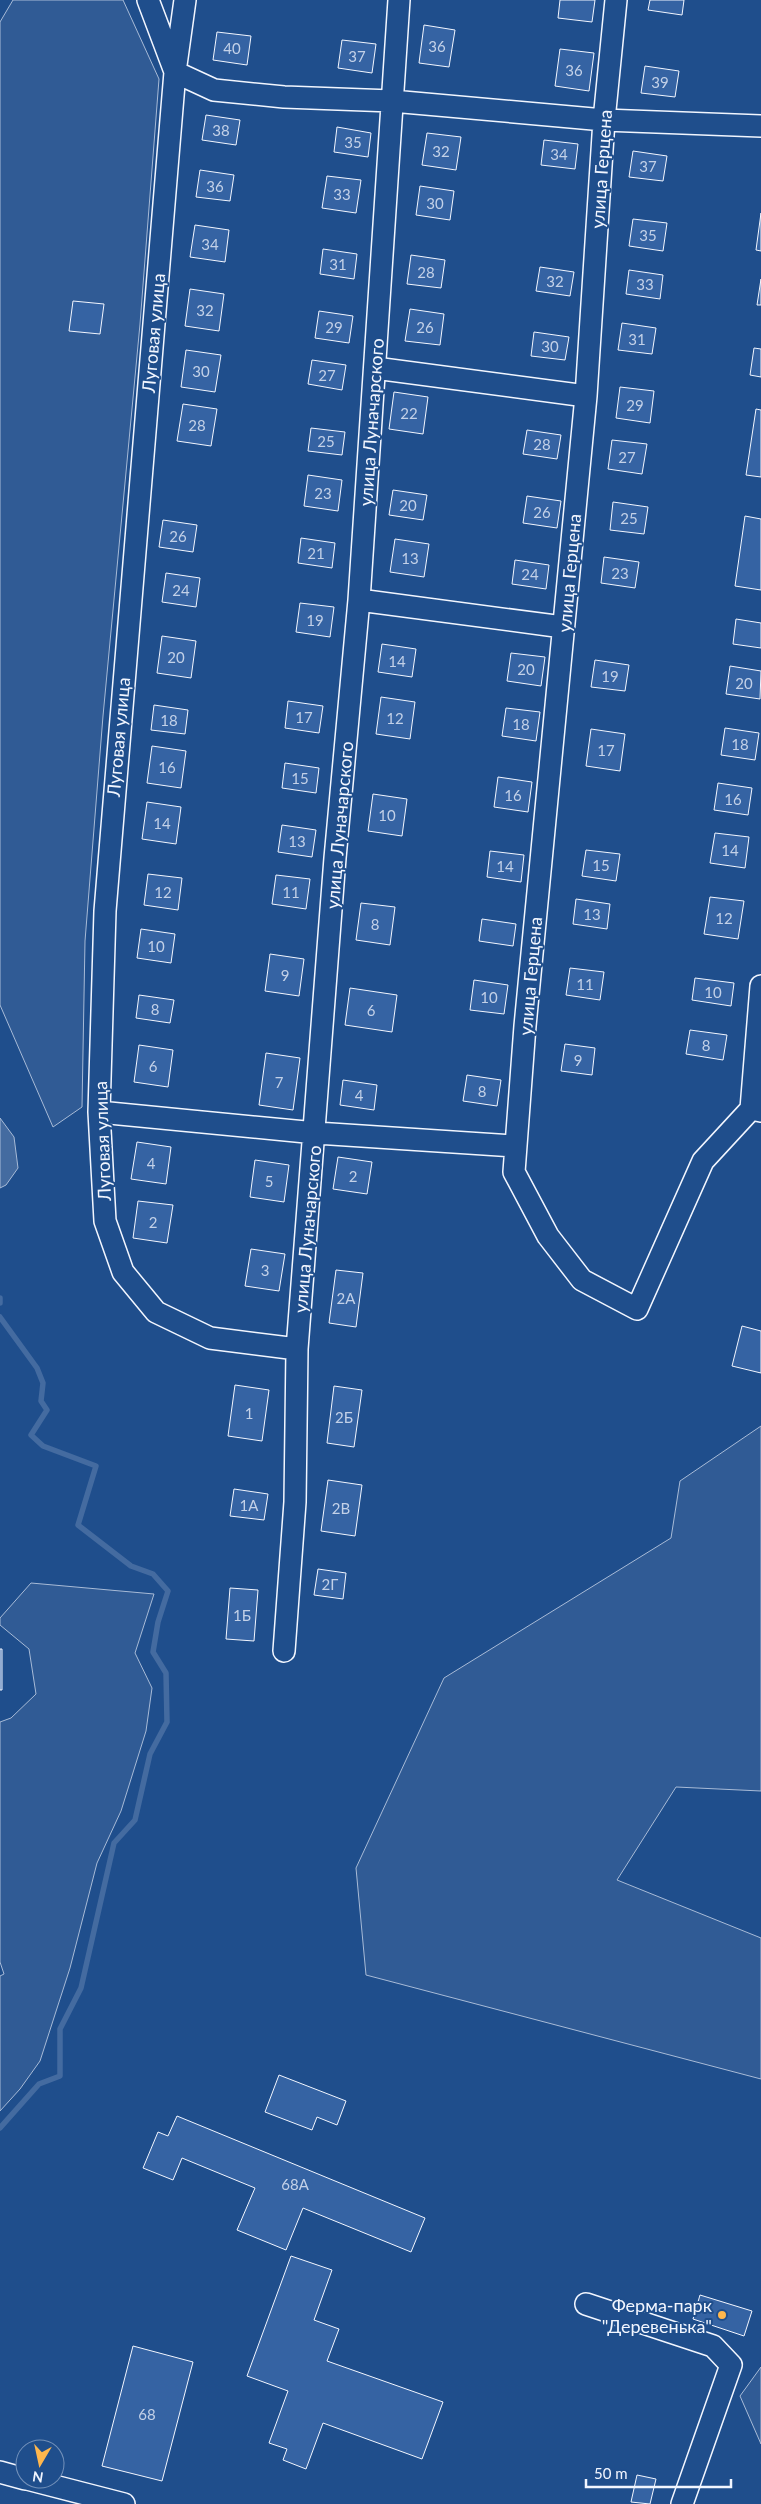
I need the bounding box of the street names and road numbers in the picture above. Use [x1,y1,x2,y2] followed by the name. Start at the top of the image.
[586,109,616,229] street label: улица Герцена
[137,272,169,395] street label: Луговая улица
[354,337,388,507] street label: улица Луначарского
[553,513,585,633] street label: улица Герцена
[102,676,134,799] street label: Луговая улица
[321,740,357,910] street label: улица Луначарского
[514,916,546,1036] street label: улица Герцена
[89,1081,115,1202] street label: Луговая улица
[289,1144,325,1314] street label: улица Луначарского

